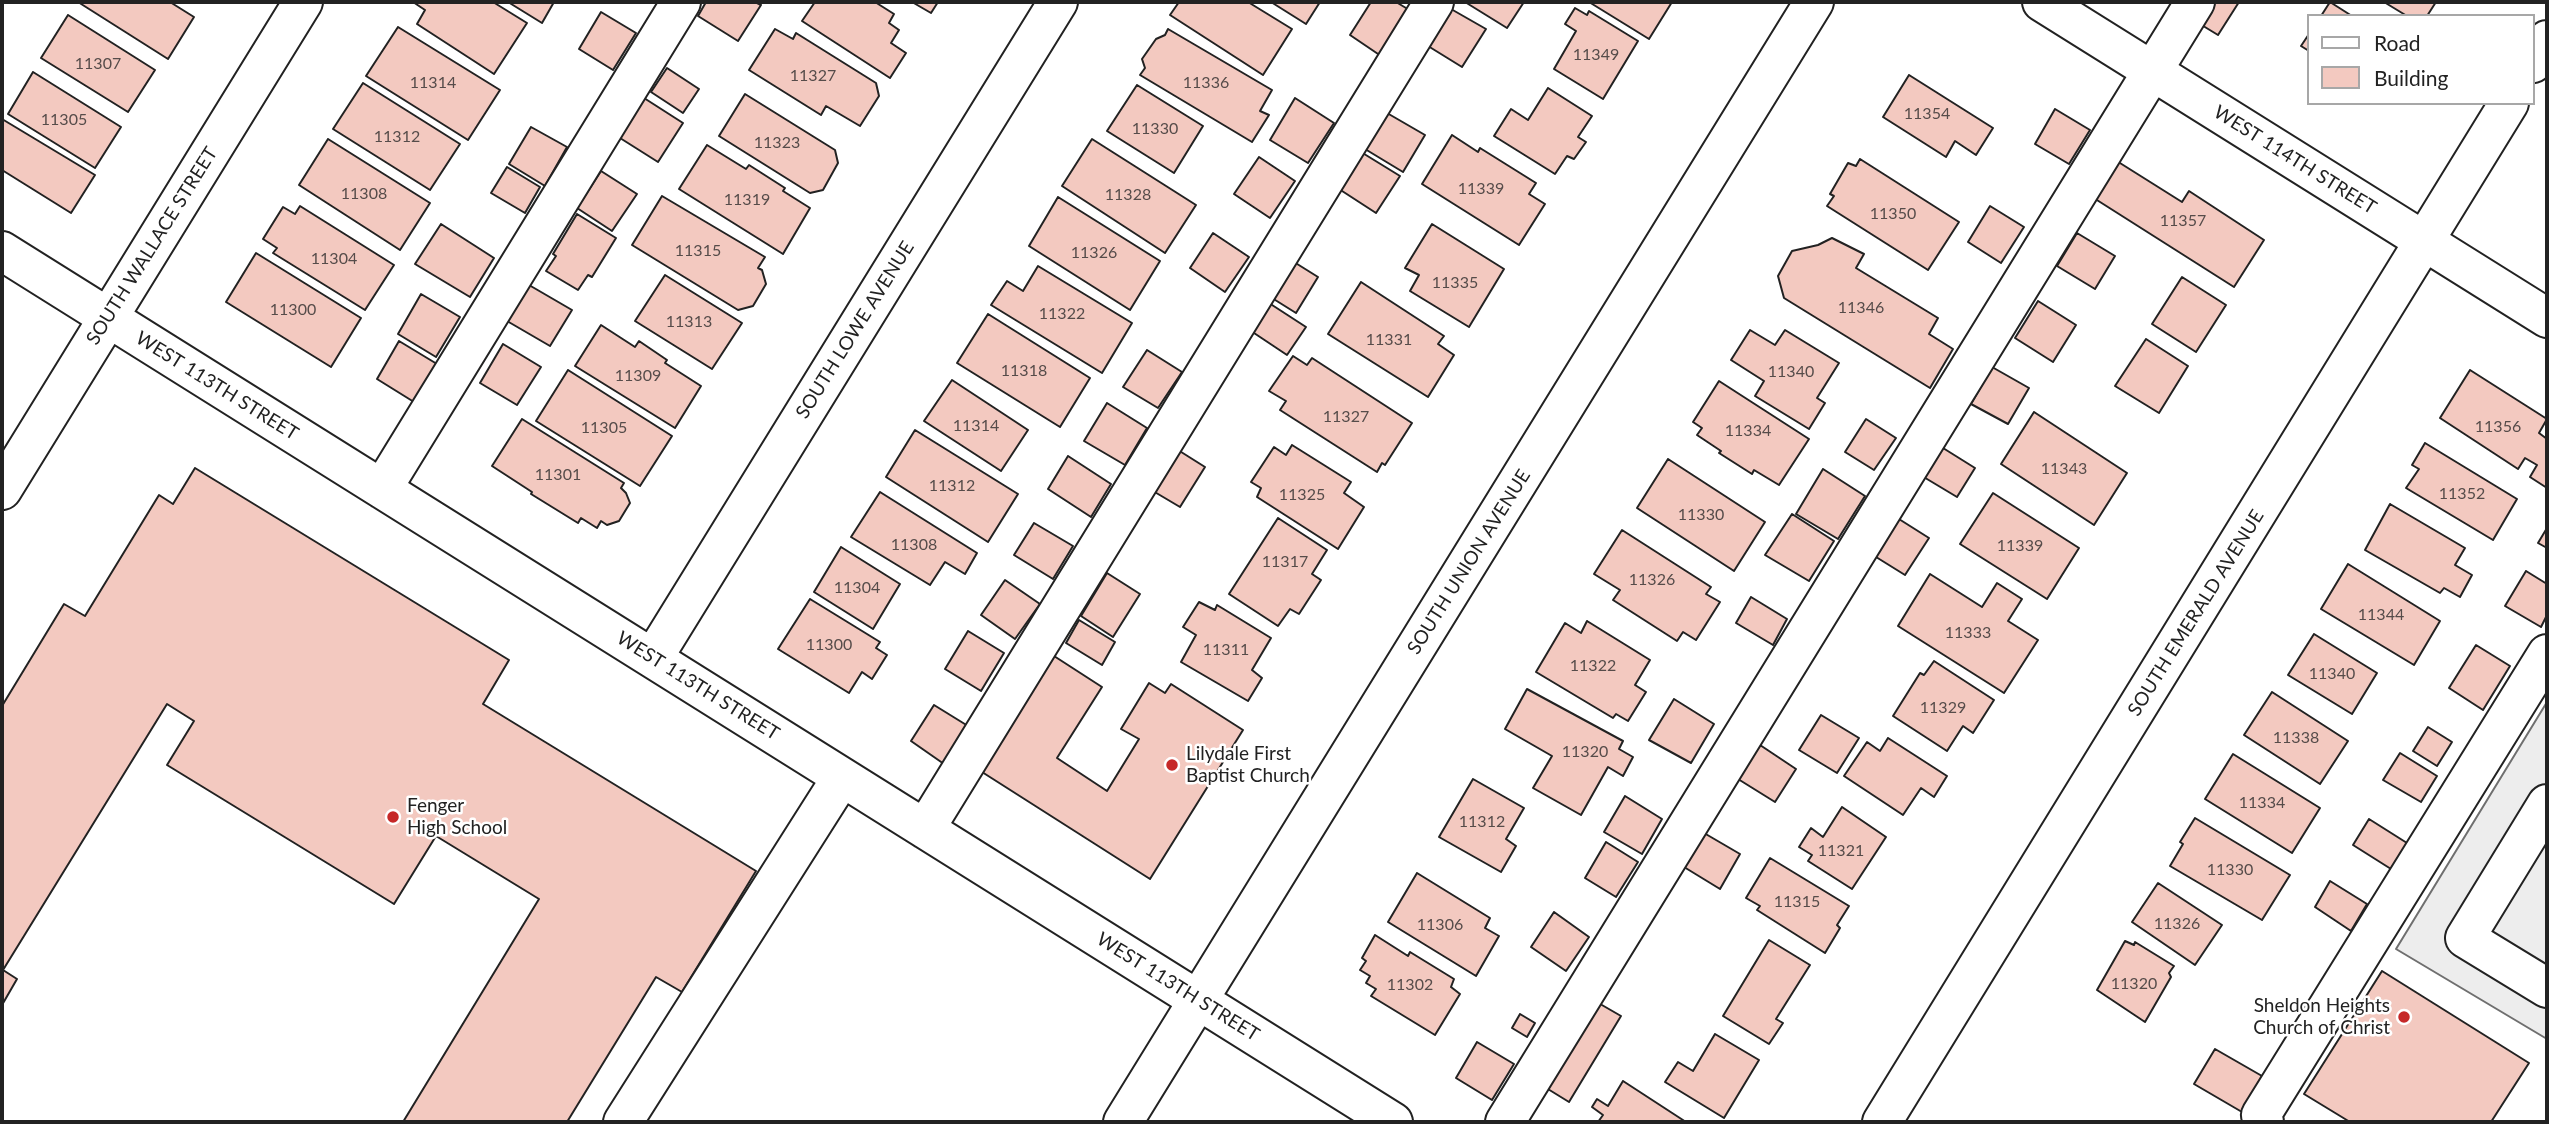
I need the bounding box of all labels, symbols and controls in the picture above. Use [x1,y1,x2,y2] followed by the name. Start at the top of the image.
[2308,14,2535,105] legend
[2374,30,2421,55] text: Road
[1573,45,1619,65] house number: 11349
[75,54,121,74] house number: 11307
[2374,65,2449,90] text: Building
[790,66,836,86] house number: 11327
[410,73,456,93] house number: 11314
[1183,73,1229,93] house number: 11336
[2210,101,2380,219] street label: WEST 114TH STREET
[1904,104,1950,124] house number: 11354
[41,110,87,130] house number: 11305
[1132,119,1178,139] house number: 11330
[374,127,420,147] house number: 11312
[754,133,800,153] house number: 11323
[82,143,222,349] street label: SOUTH WALLACE STREET
[1458,179,1504,199] house number: 11339
[341,184,387,204] house number: 11308
[1105,185,1151,205] house number: 11328
[724,190,770,210] house number: 11319
[1870,204,1916,224] house number: 11350
[2160,211,2206,231] house number: 11357
[791,237,919,423] street label: SOUTH LOWE AVENUE
[675,241,721,261] house number: 11315
[1071,243,1117,263] house number: 11326
[311,249,357,269] house number: 11304
[1432,273,1478,293] house number: 11335
[1838,298,1884,318] house number: 11346
[270,300,316,320] house number: 11300
[1039,304,1085,324] house number: 11322
[666,312,712,332] house number: 11313
[132,327,302,445] street label: WEST 113TH STREET
[1366,330,1412,350] house number: 11331
[1001,361,1047,381] house number: 11318
[1768,362,1814,382] house number: 11340
[615,366,661,386] house number: 11309
[1323,407,1369,427] house number: 11327
[953,416,999,436] house number: 11314
[2475,417,2521,437] house number: 11356
[581,418,627,438] house number: 11305
[1725,421,1771,441] house number: 11334
[2041,459,2087,479] house number: 11343
[535,465,581,485] house number: 11301
[1403,465,1535,659] street label: SOUTH UNION AVENUE
[929,476,975,496] house number: 11312
[2439,484,2485,504] house number: 11352
[1279,485,1325,505] house number: 11325
[1678,505,1724,525] house number: 11330
[2123,506,2269,720] street label: SOUTH EMERALD AVENUE
[891,535,937,555] house number: 11308
[1997,536,2043,556] house number: 11339
[1262,552,1308,572] house number: 11317
[1629,570,1675,590] house number: 11326
[834,578,880,598] house number: 11304
[2358,605,2404,625] house number: 11344
[1945,623,1991,643] house number: 11333
[613,627,783,745] street label: WEST 113TH STREET
[806,635,852,655] house number: 11300
[1203,640,1249,660] house number: 11311
[1570,656,1616,676] house number: 11322
[2309,664,2355,684] house number: 11340
[1920,698,1966,718] house number: 11329
[2273,728,2319,748] house number: 11338
[1562,742,1608,762] house number: 11320
[1186,743,1310,787] place label: Lilydale First Baptist Church
[1164,757,1180,773] marker: Lilydale First Baptist Church
[2239,793,2285,813] house number: 11334
[407,795,507,839] place label: Fenger High School
[385,809,401,825] marker: Fenger High School
[1459,812,1505,832] house number: 11312
[1818,841,1864,861] house number: 11321
[2207,860,2253,880] house number: 11330
[1774,892,1820,912] house number: 11315
[2154,914,2200,934] house number: 11326
[1417,915,1463,935] house number: 11306
[1093,928,1263,1046] street label: WEST 113TH STREET
[2111,974,2157,994] house number: 11320
[1387,975,1433,995] house number: 11302
[2253,995,2390,1039] place label: Sheldon Heights Church of Christ
[2396,1009,2412,1025] marker: Sheldon Heights Church of Christ

